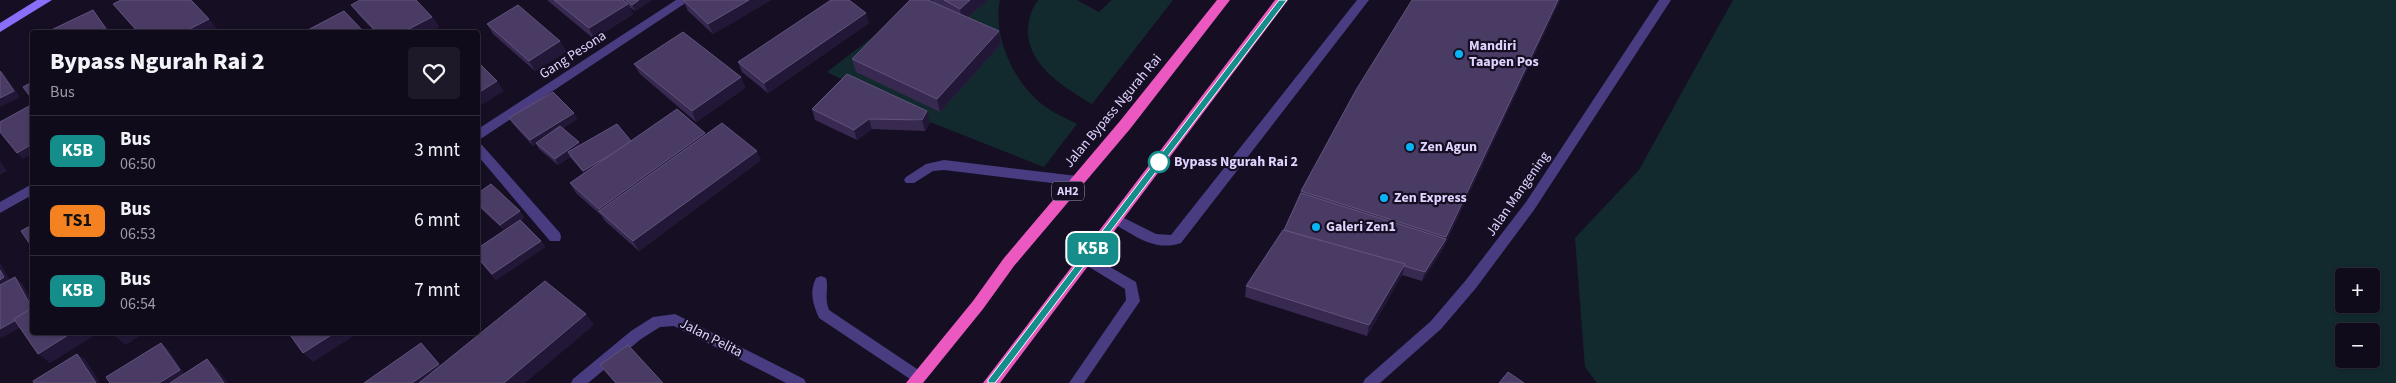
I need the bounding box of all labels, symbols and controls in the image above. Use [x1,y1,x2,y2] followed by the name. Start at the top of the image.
[536,26,610,84] street label: Gang Pesona
[1469,36,1539,72] place label: Mandiri Taapen Pos
[50,44,265,79] text: Bypass Ngurah Rai 2
[408,47,460,99] button: heart
[1453,48,1465,60] marker: Mandiri Taapen Pos
[1059,50,1167,172] street label: Jalan Bypass Ngurah Rai
[50,81,75,103] text: Bus
[120,126,151,153] text: Bus
[414,137,460,164] text: 3 mnt
[1420,137,1477,157] place label: Zen Agun
[62,138,93,163] text: K5B
[1404,141,1416,153] marker: Zen Agun
[1481,148,1555,240] street label: Jalan Mangening
[1148,151,1170,173] marker: Bypass Ngurah Rai 2
[1174,152,1298,172] place label: Bypass Ngurah Rai 2
[120,153,156,175] text: 06:50
[1052,182,1084,200] road number: AH2
[1394,188,1467,208] place label: Zen Express
[1378,192,1390,204] marker: Zen Express
[120,196,151,223] text: Bus
[414,207,460,234] text: 6 mnt
[63,208,92,233] text: TS1
[1326,217,1396,237] place label: Galeri Zen1
[1310,221,1322,233] marker: Galeri Zen1
[120,223,156,245] text: 06:53
[1064,233,1122,265] line badge: K5B
[1077,236,1109,261] text: K5B
[120,266,151,293] text: Bus
[2335,268,2380,368] map controls
[2335,268,2380,313] button: +
[414,277,460,304] text: 7 mnt
[62,278,93,303] text: K5B
[120,293,156,315] text: 06:54
[676,314,746,362] street label: Jalan Pelita
[2335,323,2380,368] button: −

